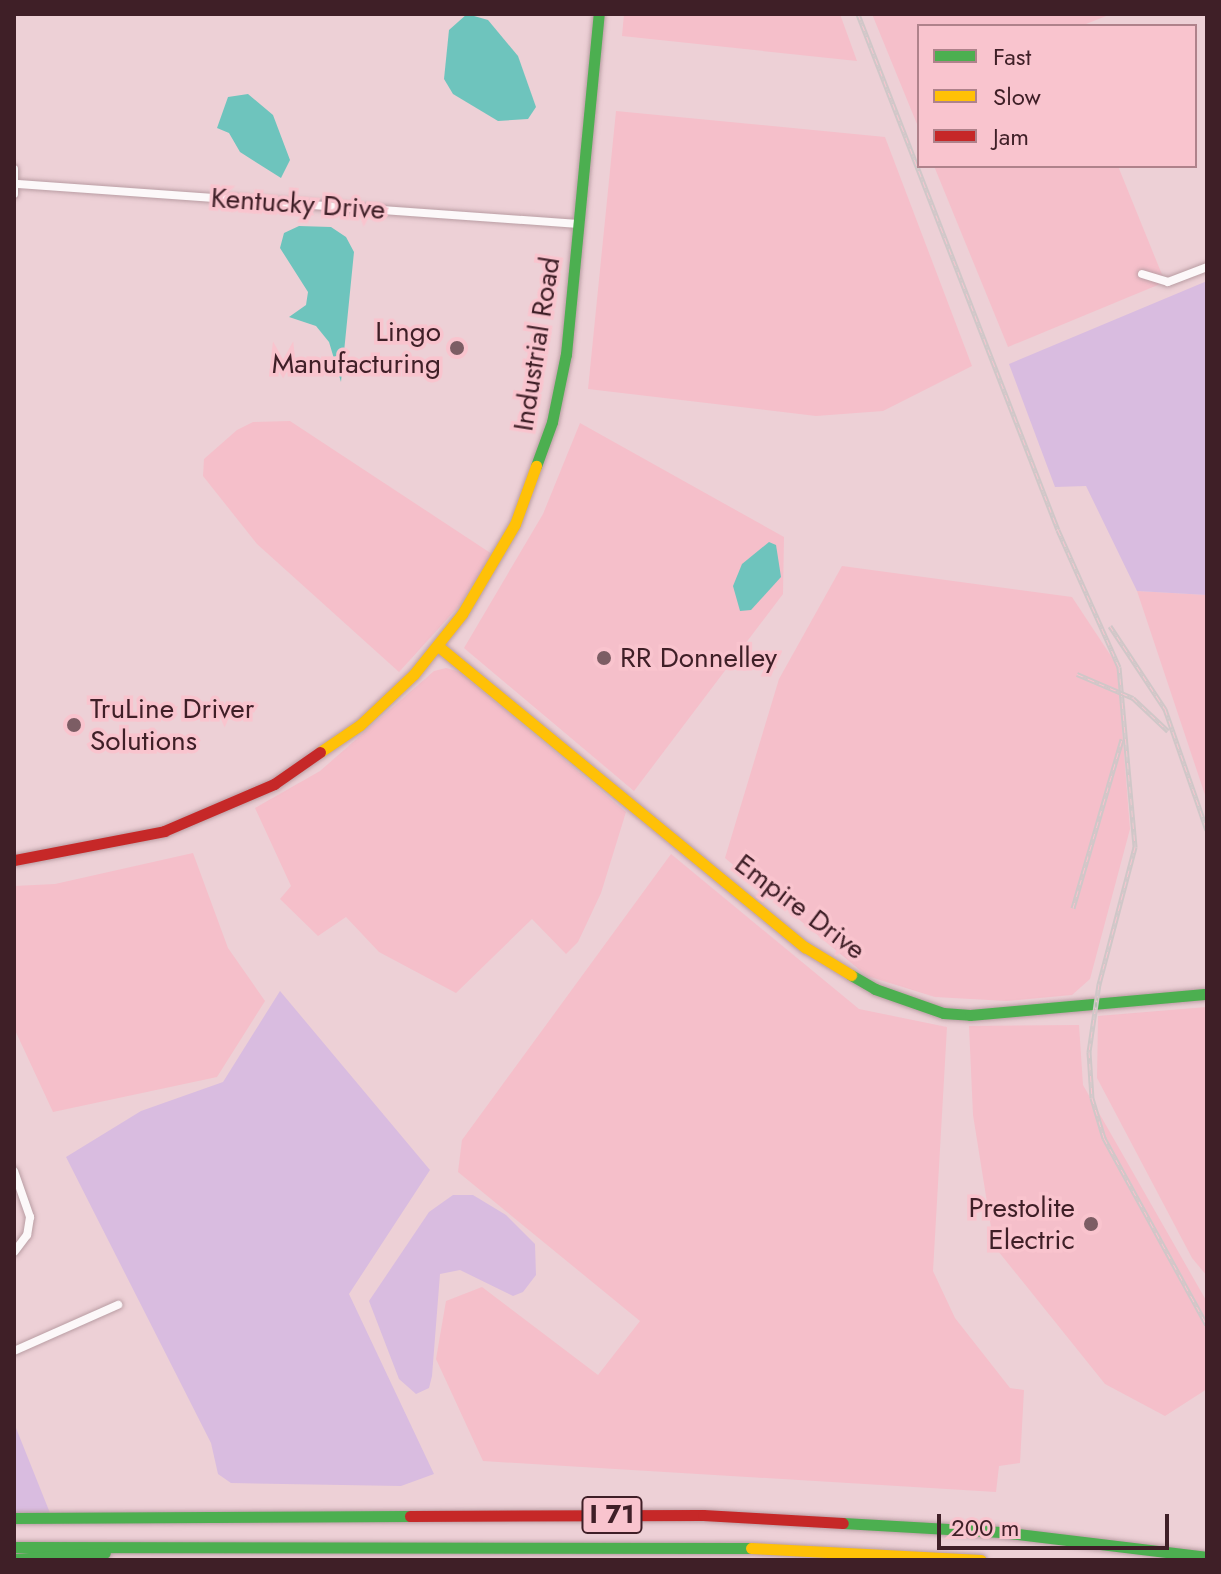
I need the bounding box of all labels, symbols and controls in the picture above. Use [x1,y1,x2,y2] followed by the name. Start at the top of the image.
[917,24,1197,168] legend
[993,39,1031,74] text: Fast
[993,79,1041,114] text: Slow
[993,119,1029,154] text: Jam
[210,181,386,227] street label: Kentucky Drive
[507,255,567,433] street label: Industrial Road
[272,315,441,381] place label: Lingo Manufacturing
[448,339,466,357] marker: Lingo Manufacturing
[620,641,777,675] place label: RR Donnelley
[595,649,613,667] marker: RR Donnelley
[90,692,254,758] place label: TruLine Driver Solutions
[65,716,83,734] marker: TruLine Driver Solutions
[728,847,872,967] street label: Empire Drive
[968,1191,1075,1257] place label: Prestolite Electric
[1082,1215,1100,1233] marker: Prestolite Electric
[580,1493,644,1537] road number: I 71
[941,1498,1173,1548] scale bar
[951,1510,1019,1545] text: 200 m

